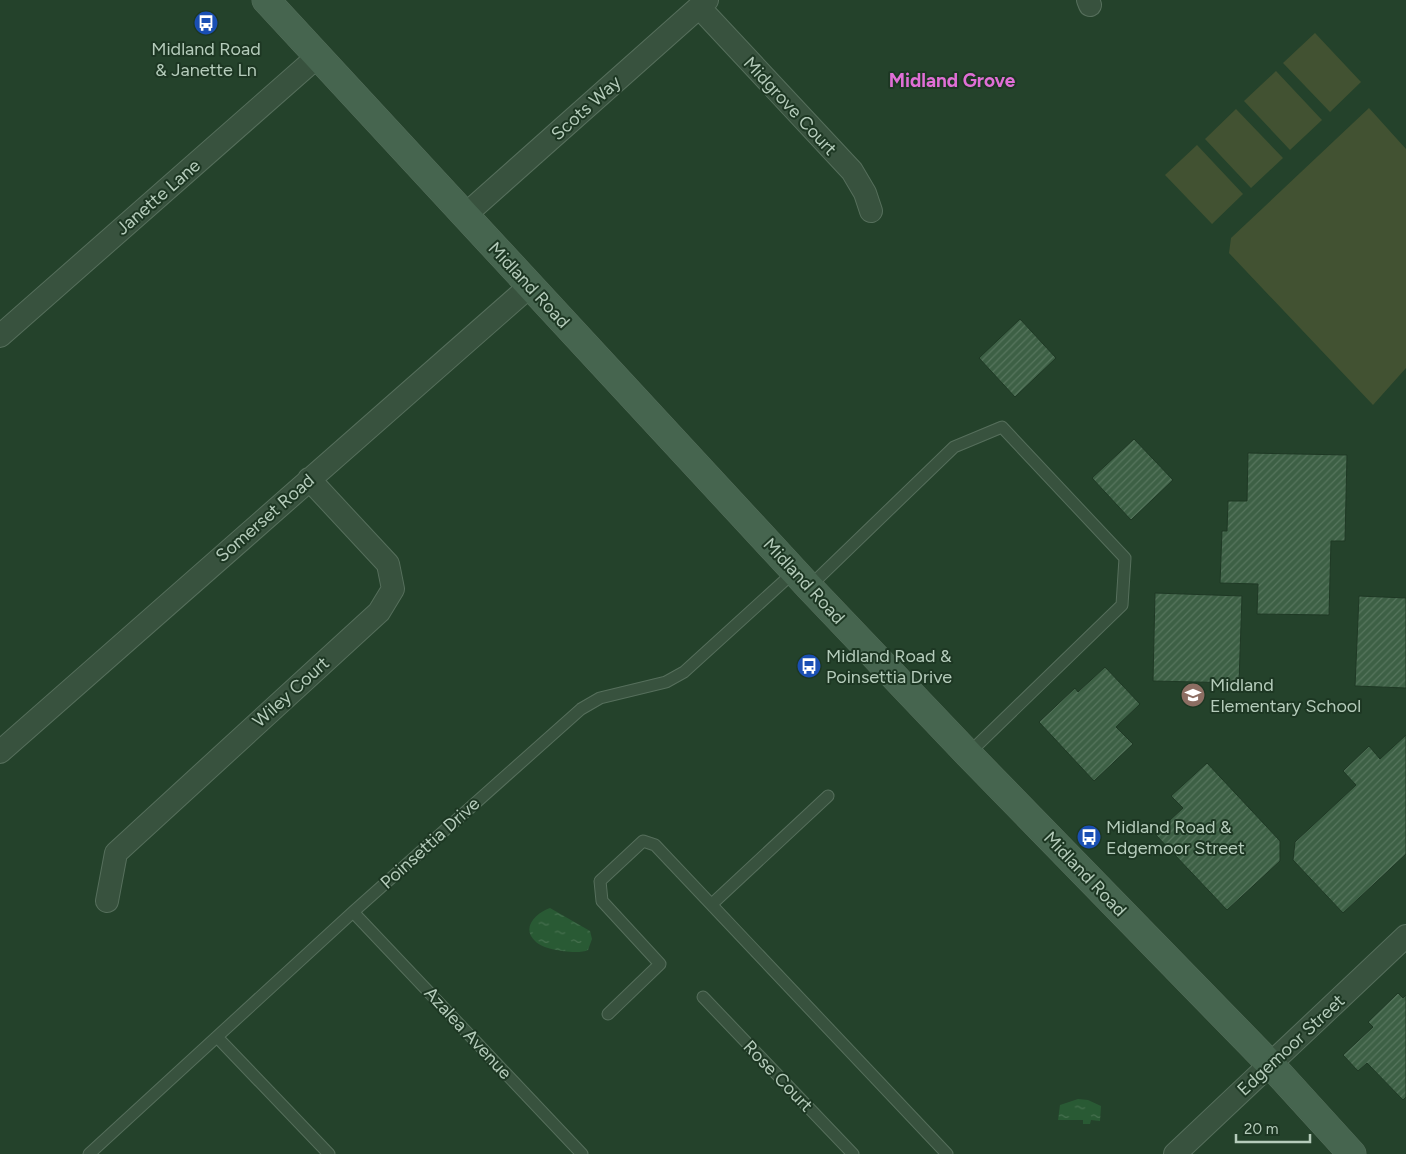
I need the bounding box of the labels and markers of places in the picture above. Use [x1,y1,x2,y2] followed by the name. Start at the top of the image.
[193,10,219,36] bus stop icon: Midland Road & Janette Ln
[151,38,261,81] place label: Midland Road & Janette Ln
[826,645,952,688] place label: Midland Road & Poinsettia Drive
[796,653,822,679] bus stop icon: Midland Road & Poinsettia Drive
[1210,674,1361,717] place label: Midland Elementary School
[1180,682,1206,708] school or university icon: Midland Elementary School
[1106,816,1245,859] place label: Midland Road & Edgemoor Street
[1076,824,1102,850] bus stop icon: Midland Road & Edgemoor Street

